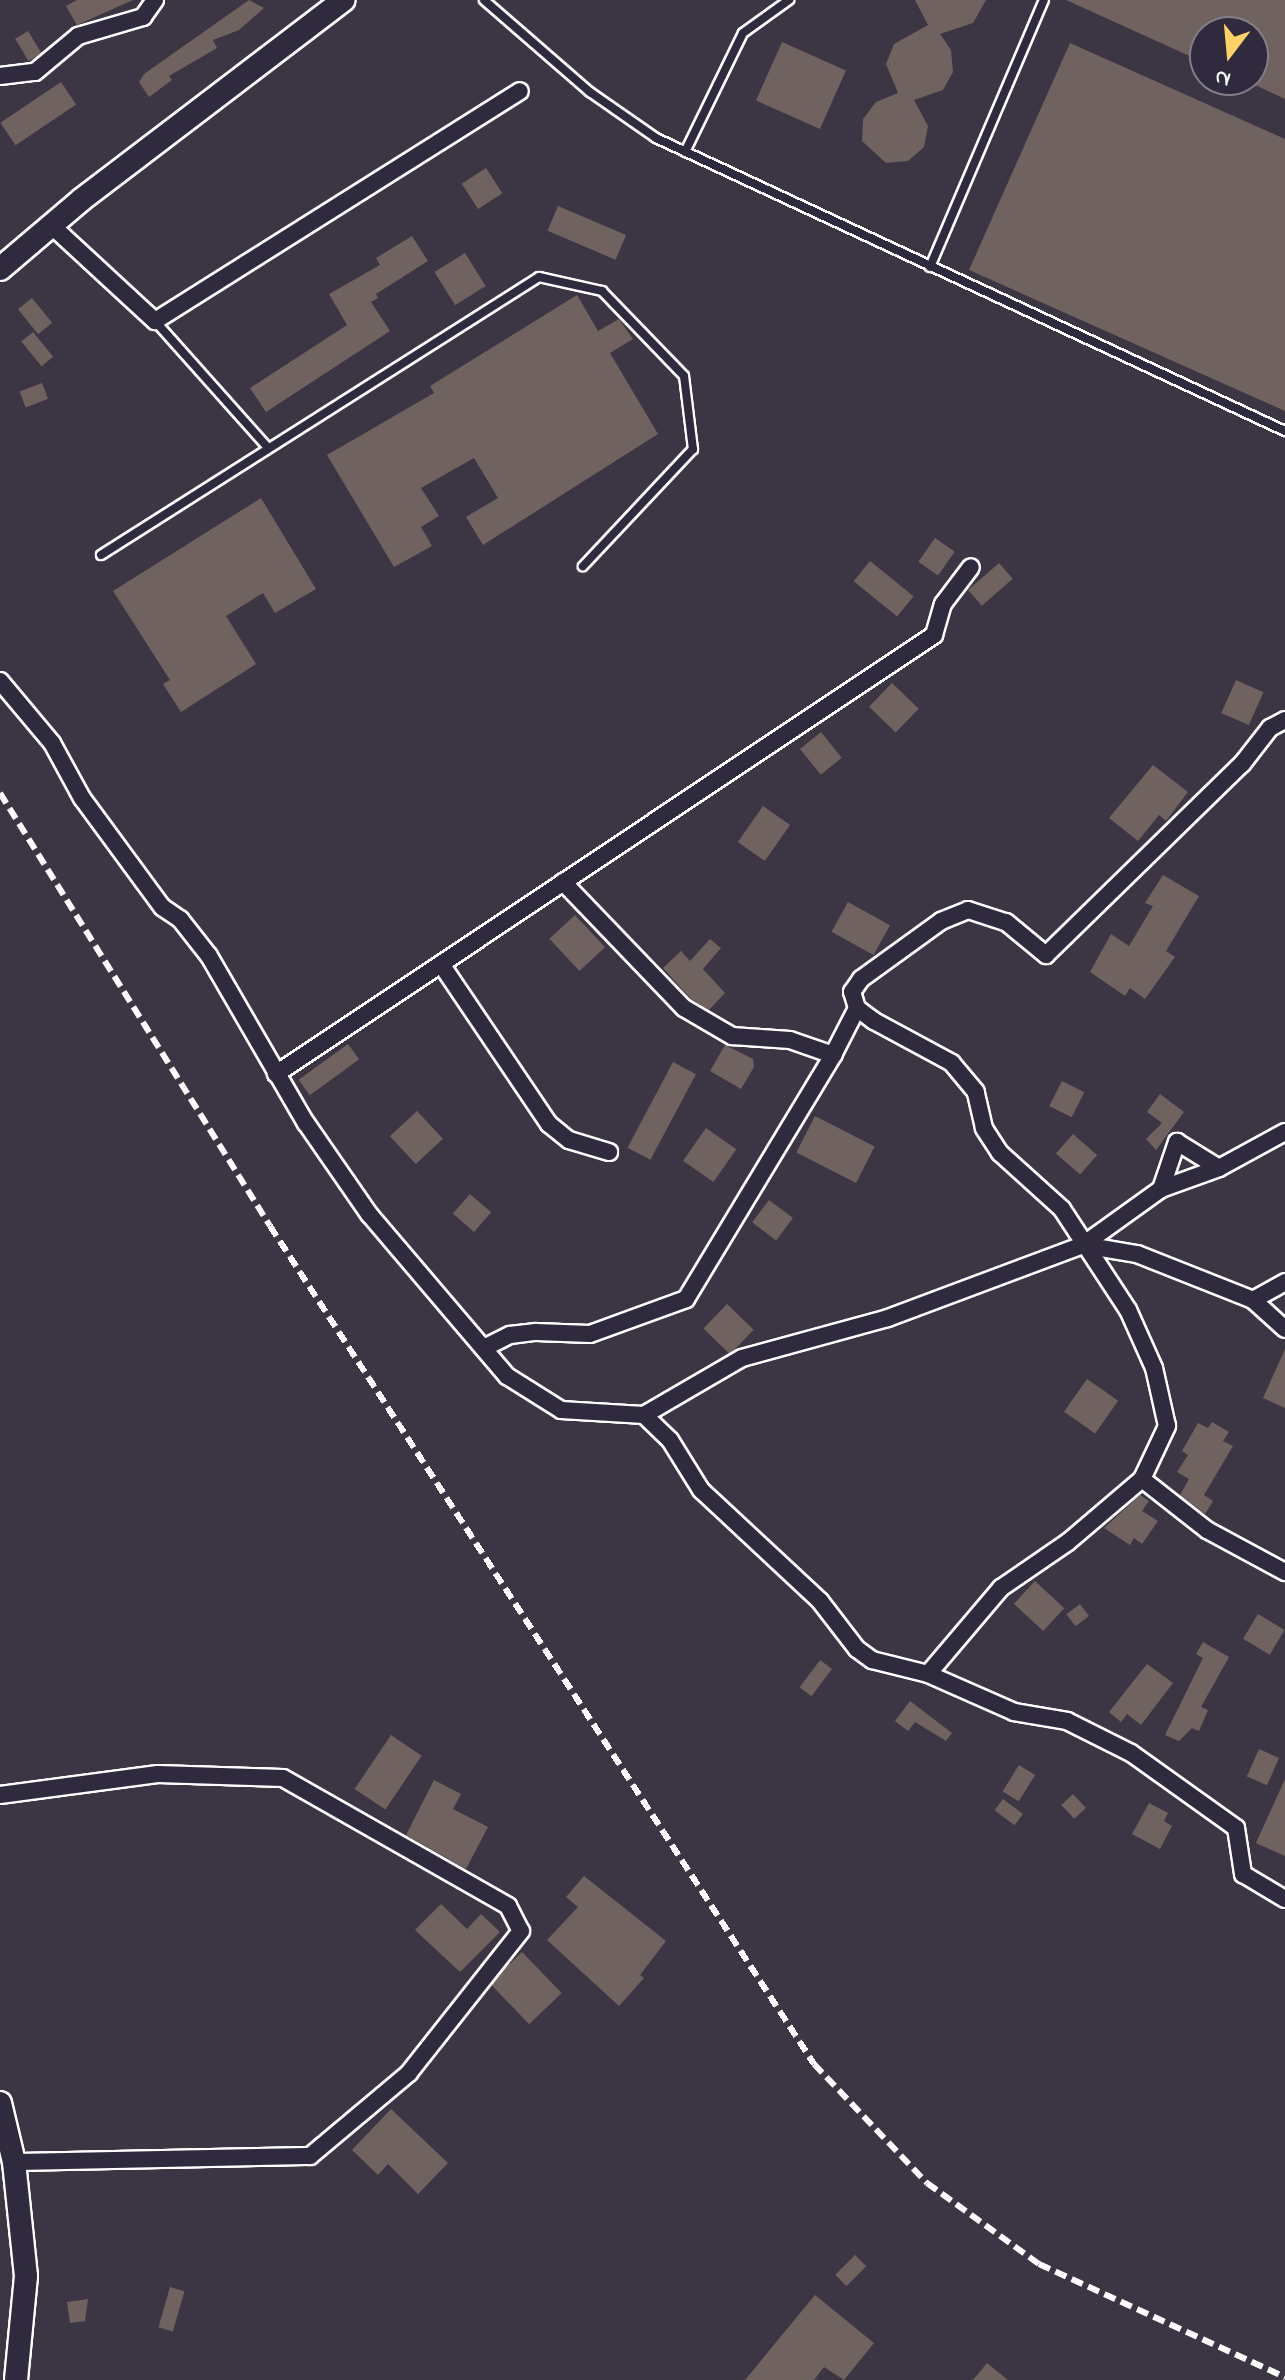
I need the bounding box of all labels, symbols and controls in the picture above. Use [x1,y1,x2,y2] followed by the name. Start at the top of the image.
[1189,16,1269,96] north arrow
[1211,60,1234,95] text: N

